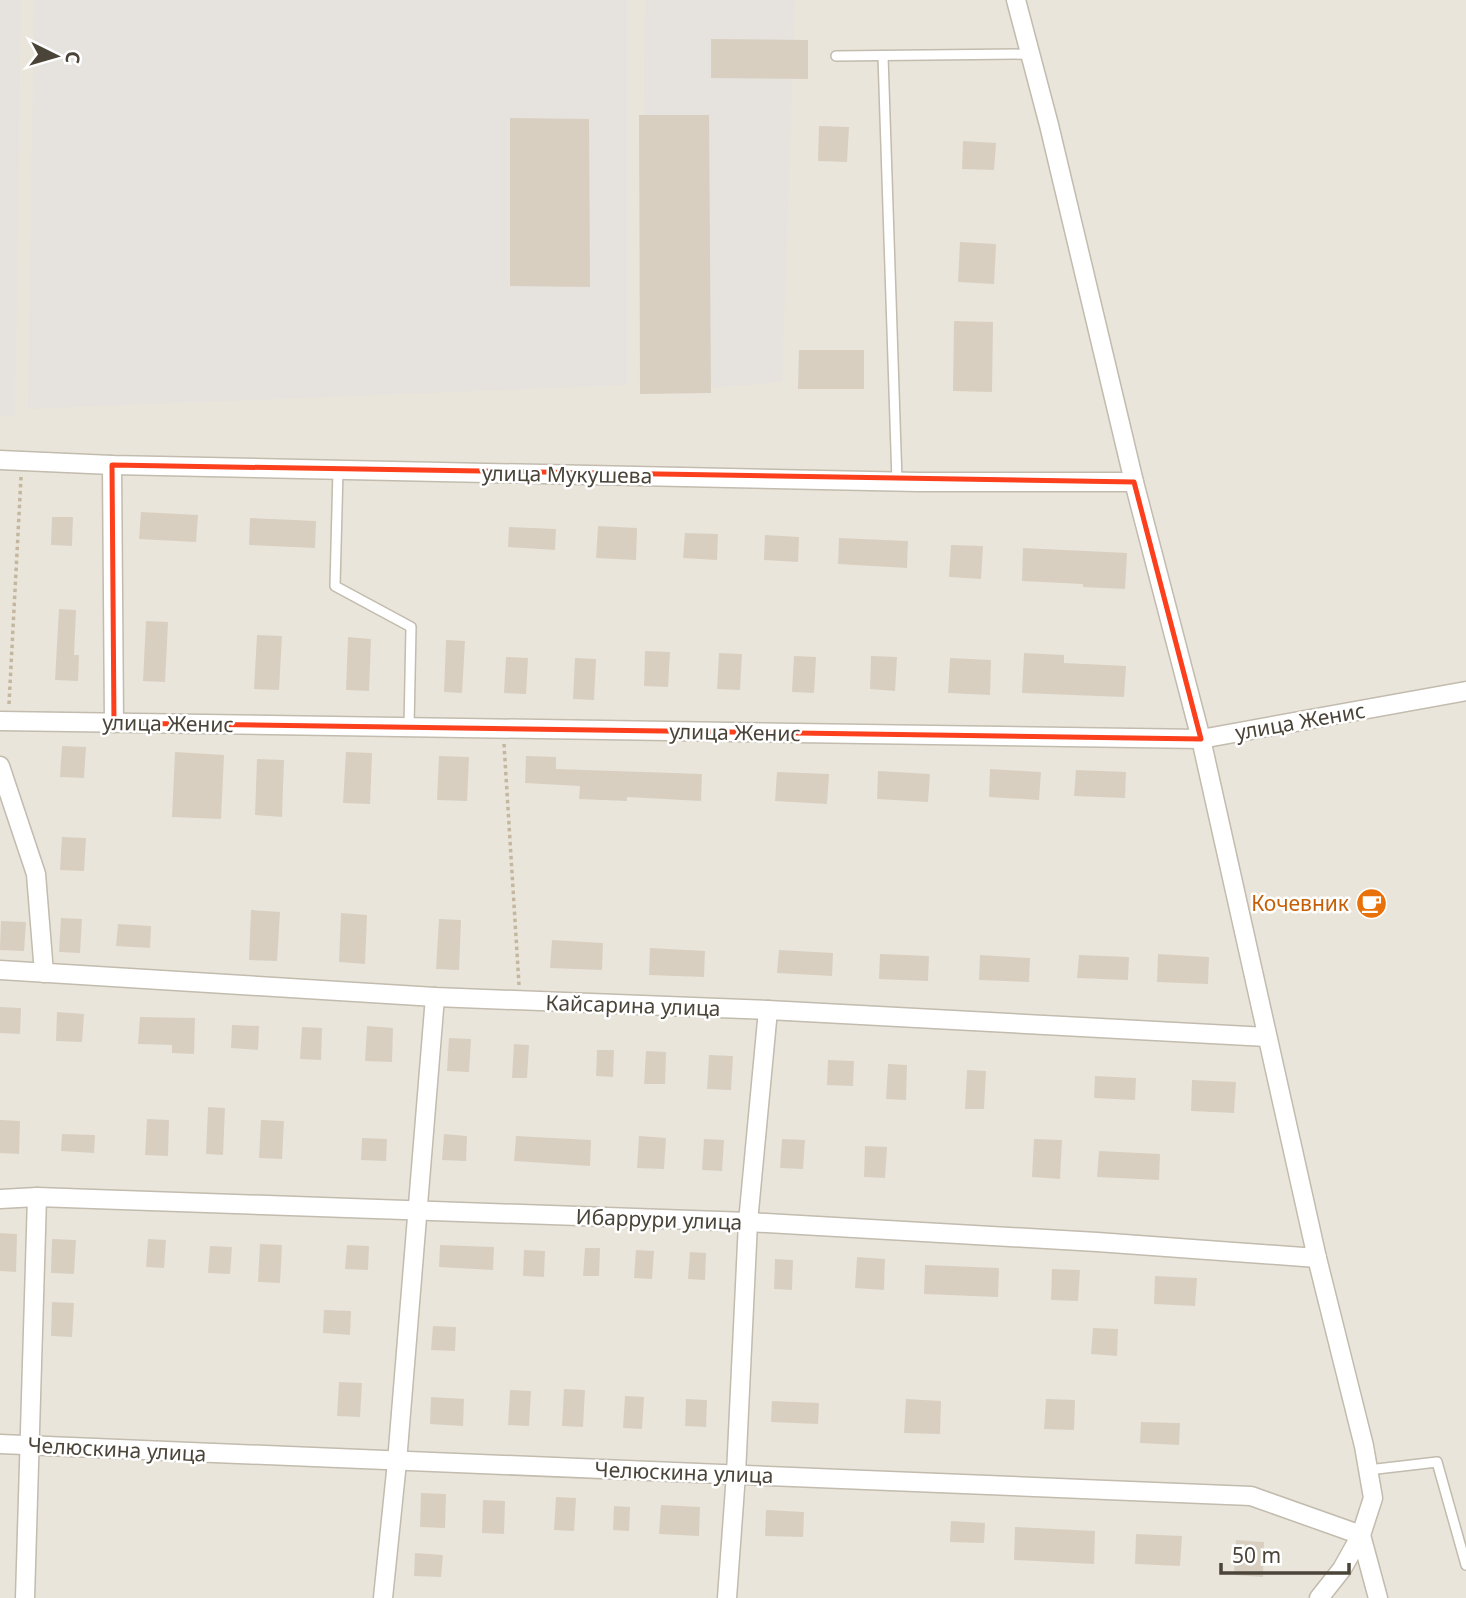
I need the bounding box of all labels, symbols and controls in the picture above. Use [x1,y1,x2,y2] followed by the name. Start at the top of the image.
[21,21,91,91] north arrow
[59,50,86,65] text: С
[482,459,652,489] street label: улица Мукушева
[1233,696,1367,746] street label: улица Женис
[102,708,234,738] street label: улица Женис
[669,717,801,747] street label: улица Женис
[1355,886,1389,920] cafe icon: Кочевник
[1251,889,1349,917] place label: Кочевник
[545,988,721,1022] street label: Кайсарина улица
[575,1202,743,1236] street label: Ибаррури улица
[27,1430,207,1468] street label: Челюскина улица
[594,1455,774,1489] street label: Челюскина улица
[1221,1532,1349,1576] scale bar
[1232,1541,1281,1569] text: 50 m

